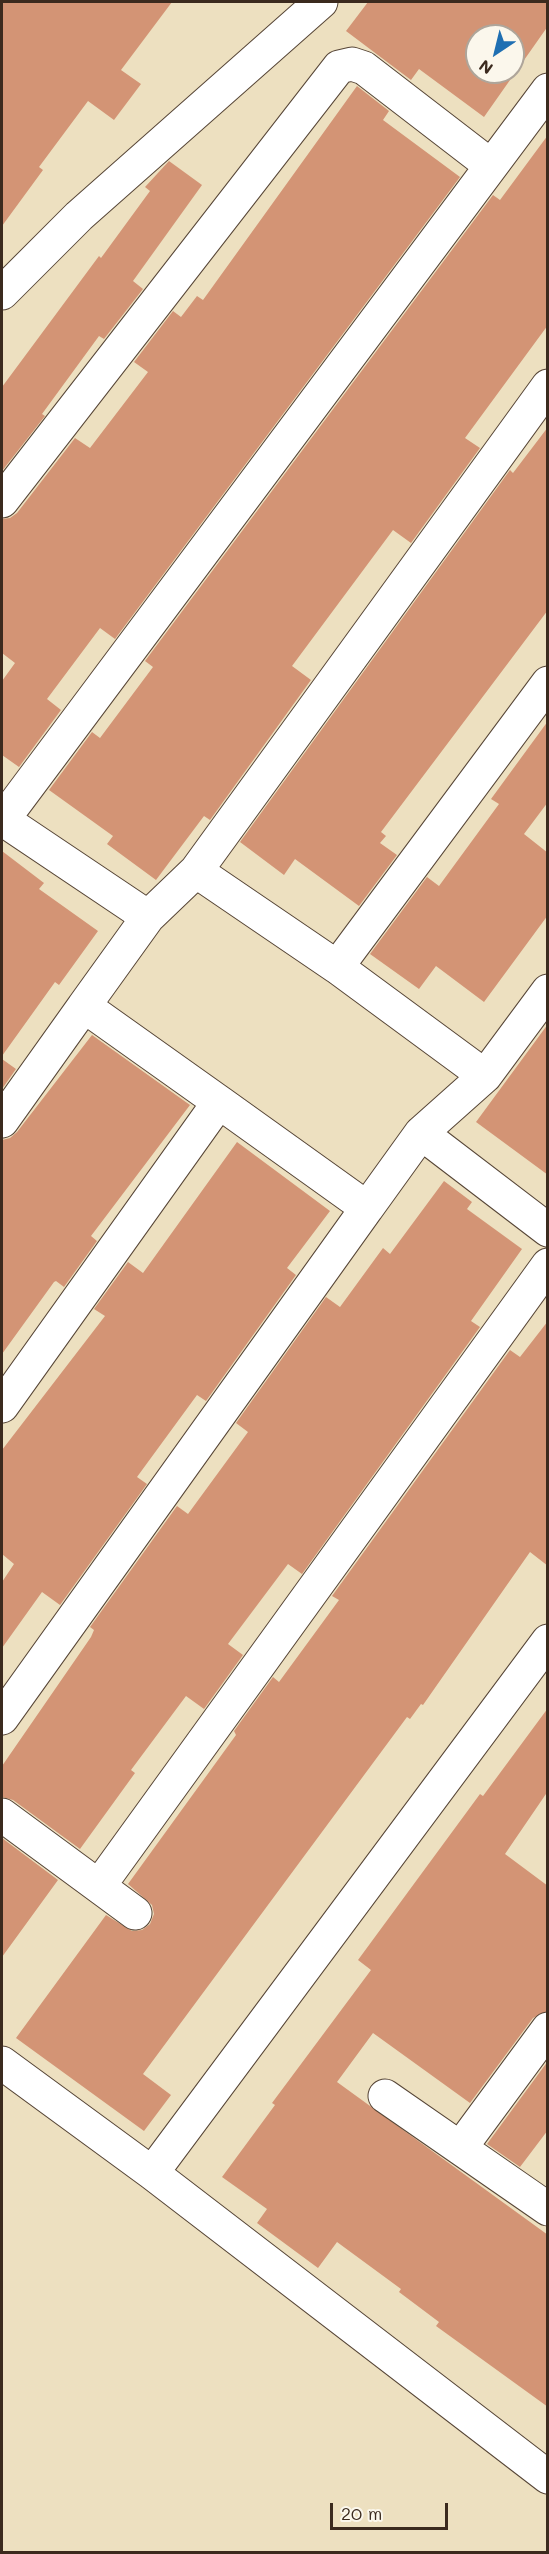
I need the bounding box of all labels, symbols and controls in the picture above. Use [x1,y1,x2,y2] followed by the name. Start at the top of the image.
[465,24,525,84] north arrow
[475,55,497,80] text: N
[333,2491,452,2529] scale bar
[341,2501,382,2525] text: 20 m

